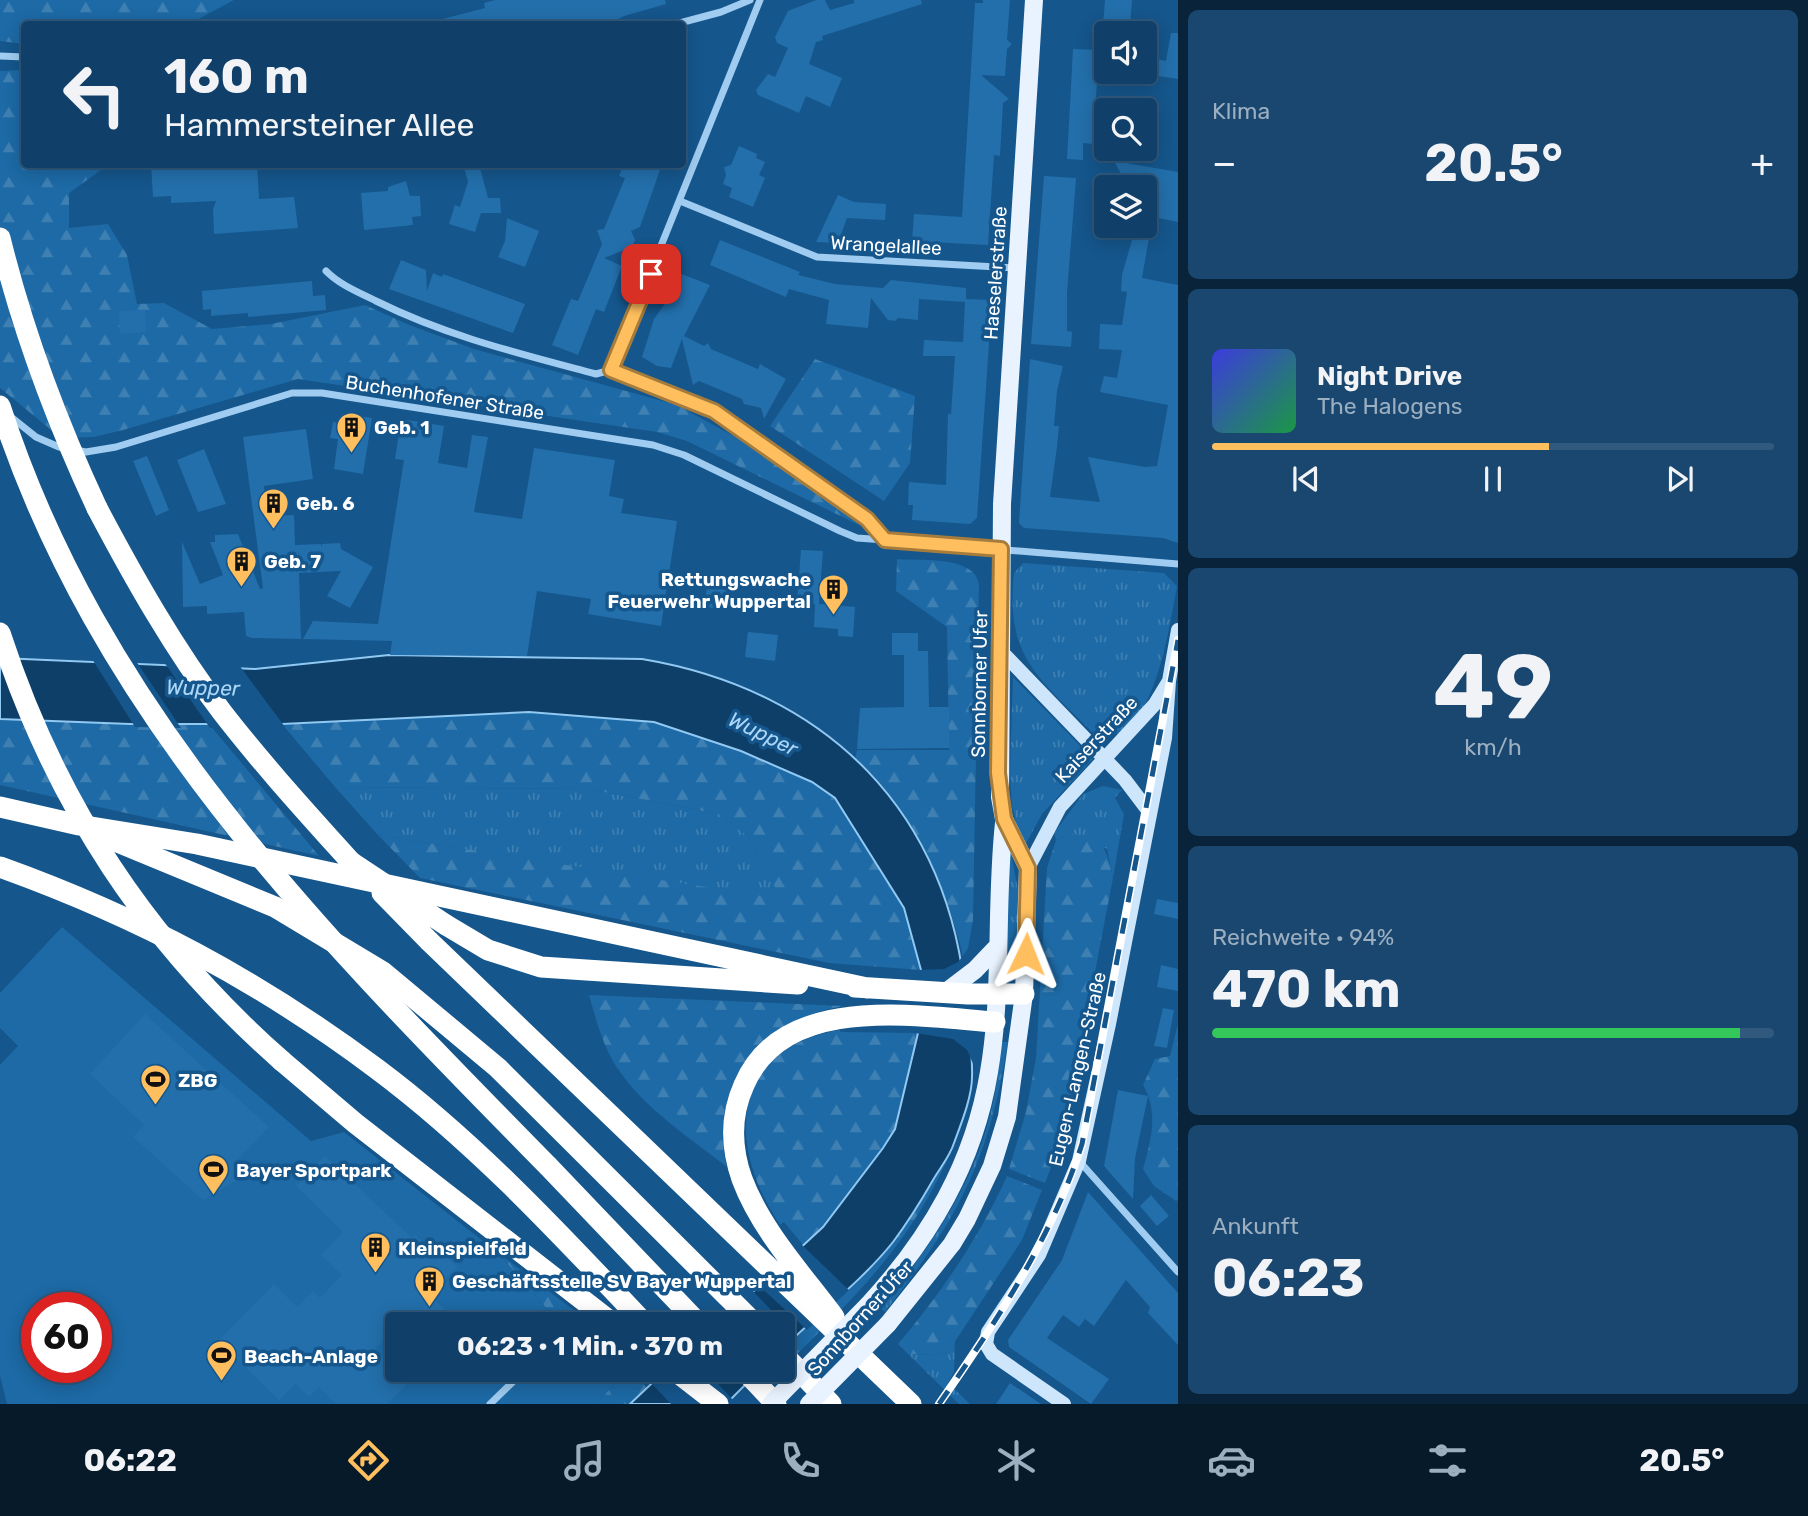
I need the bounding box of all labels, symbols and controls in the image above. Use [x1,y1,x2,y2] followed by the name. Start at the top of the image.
[1094,21,1157,238] map controls
[1094,21,1157,84] button: sound
[164,47,309,105] text: 160 m
[49,49,140,140] icon: left
[1212,97,1270,125] text: Klima
[1094,98,1157,161] button: search
[164,106,475,144] text: Hammersteiner Allee
[1424,132,1563,194] text: 20.5°
[1212,140,1237,186] text: −
[1750,140,1774,186] text: +
[1094,175,1157,238] button: layers
[979,205,1012,341] street label: Haeselerstraße
[830,231,942,260] street label: Wrangelallee
[621,244,681,304] pin
[632,255,670,293] icon: arrive
[1317,361,1462,392] text: Night Drive
[344,370,546,425] street label: Buchenhofener Straße
[1317,392,1463,420] text: The Halogens
[334,410,368,454] building icon: Geb. 1
[374,416,430,439] place label: Geb. 1
[1287,460,1325,498] icon: previous
[1474,460,1512,498] icon: pause
[1661,460,1699,498] icon: next
[256,486,290,530] building icon: Geb. 6
[296,492,355,515] place label: Geb. 6
[224,544,258,588] building icon: Geb. 7
[264,550,321,573] place label: Geb. 7
[607,568,811,613] place label: Rettungswache Feuerwehr Wuppertal
[817,573,851,617] building icon: Rettungswache Feuerwehr Wuppertal
[967,609,992,758] street label: Sonnborner Ufer
[1433,633,1553,741] text: 49
[166,674,241,701] water label: Wupper
[1050,691,1142,788] street label: Kaiserstraße
[725,706,803,761] water label: Wupper
[1464,733,1522,761] text: km/h
[989,917,1063,991] position arrow
[1212,923,1394,951] text: Reichweite · 94%
[1212,958,1401,1020] text: 470 km
[1044,970,1111,1169] street label: Eugen-Langen-Straße
[138,1063,172,1107] sports icon: ZBG
[178,1069,217,1092] place label: ZBG
[196,1153,230,1197] sports icon: Bayer Sportpark
[236,1159,391,1182] place label: Bayer Sportpark
[1212,1212,1299,1240] text: Ankunft
[358,1231,392,1275] building icon: Kleinspielfeld
[398,1237,527,1260] place label: Kleinspielfeld
[1212,1247,1364,1309] text: 06:23
[803,1255,919,1381] street label: Sonnborner Ufer
[412,1264,446,1308] building icon: Geschäftsstelle SV Bayer Wuppertal
[452,1270,792,1293] place label: Geschäftsstelle SV Bayer Wuppertal
[21,1292,112,1383] speed limit sign: 60
[457,1331,723,1362] text: 06:23 · 1 Min. · 370 m
[204,1339,238,1383] sports icon: Beach-Anlage
[244,1345,378,1368] place label: Beach-Anlage
[344,1436,393,1485] icon: directions
[560,1436,609,1485] icon: music
[776,1436,825,1485] icon: phone
[992,1436,1041,1485] icon: climate
[1207,1436,1256,1485] icon: car
[1423,1436,1472,1485] icon: filters
[83,1441,177,1479] text: 06:22
[1639,1441,1724,1479] text: 20.5°

